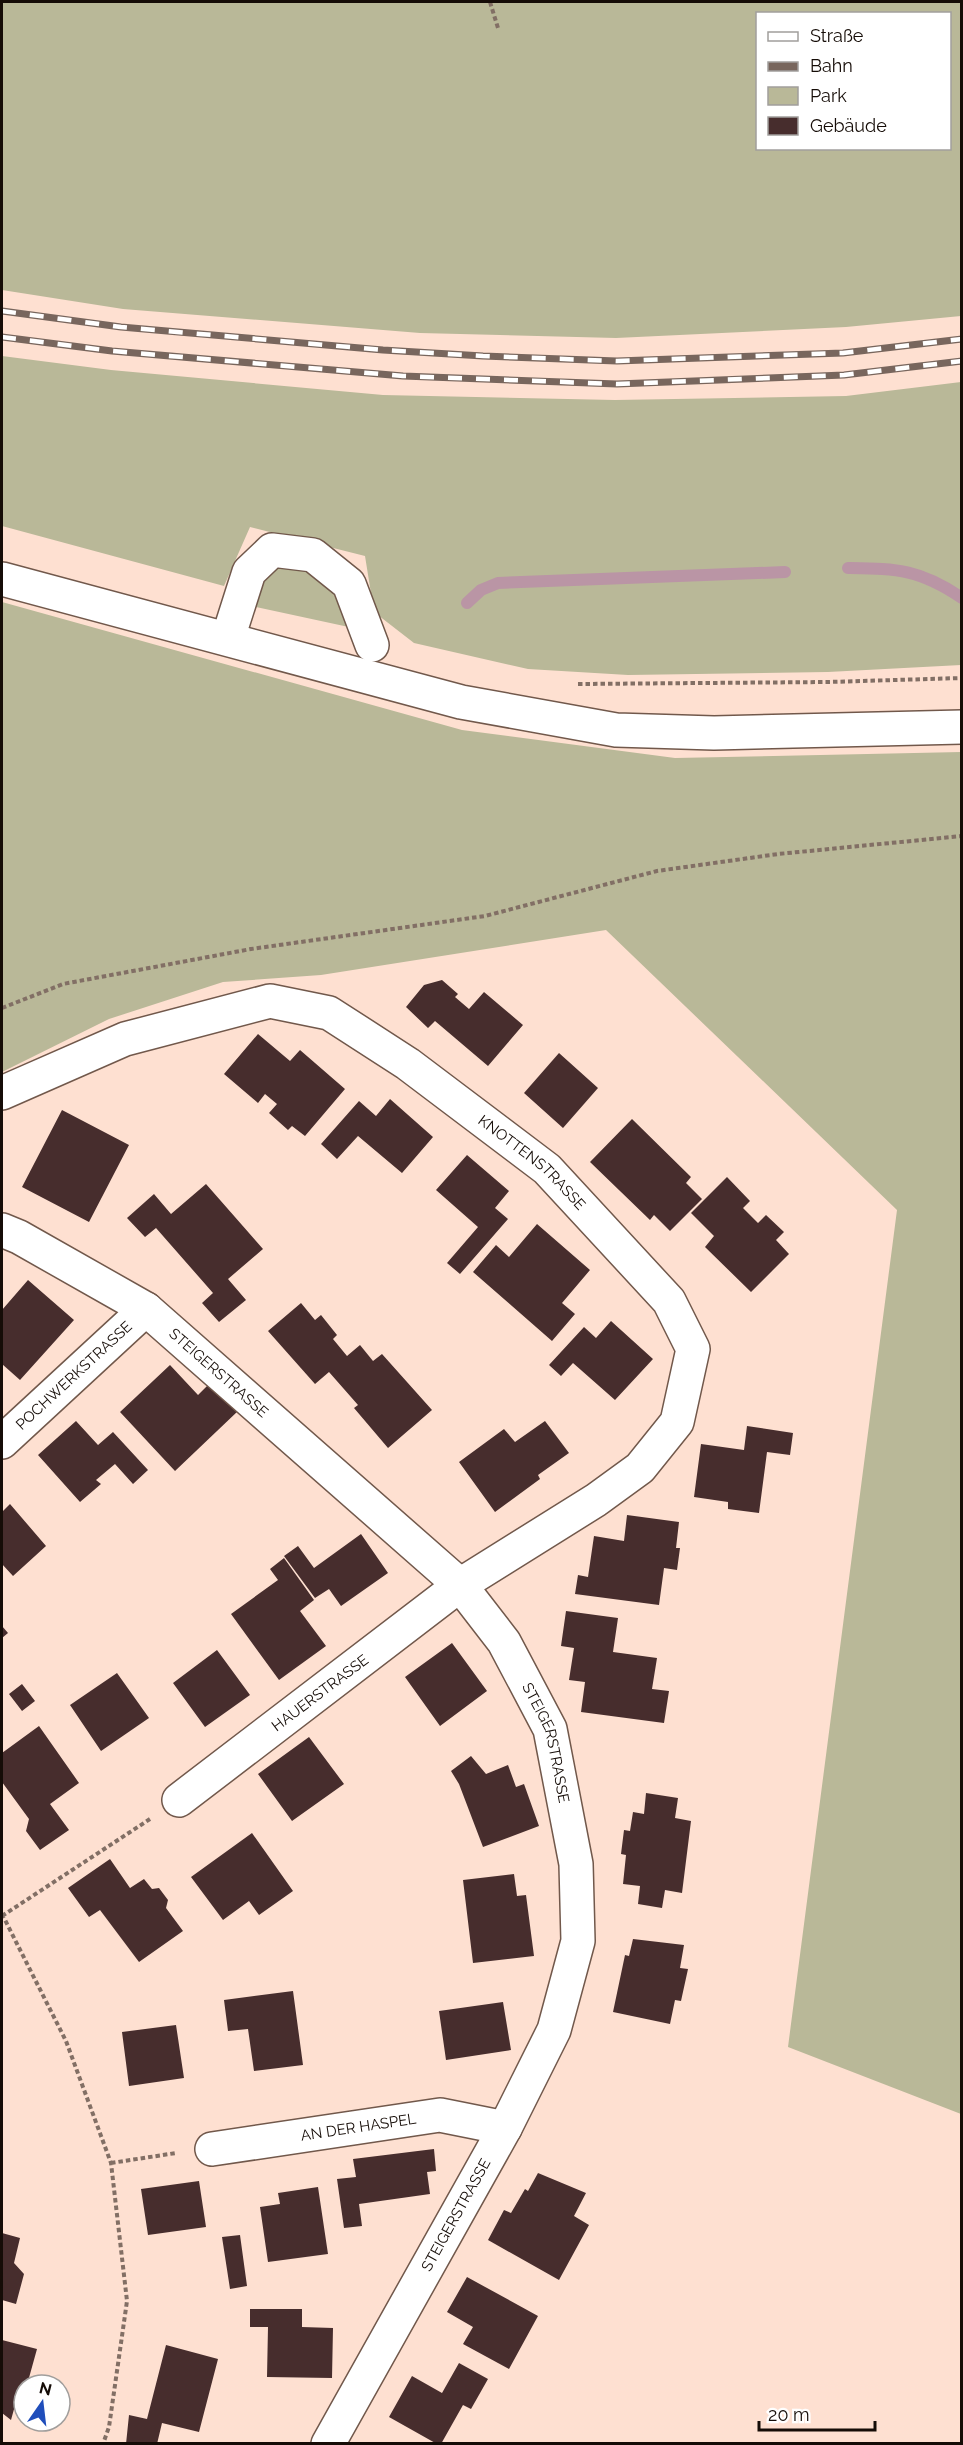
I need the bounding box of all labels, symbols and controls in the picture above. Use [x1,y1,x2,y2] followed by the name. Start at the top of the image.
[756,12,951,150] legend
[810,25,864,46] text: Straße
[810,55,853,76] text: Bahn
[810,85,847,106] text: Park
[810,115,887,136] text: Gebäude
[475,1111,589,1214] street label: KNOTTENSTRASSE
[12,1317,136,1434] street label: POCHWERKSTRASSE
[165,1324,272,1421] street label: STEIGERSTRASSE
[268,1651,372,1735] street label: HAUERSTRASSE
[518,1680,573,1805] street label: STEIGERSTRASSE
[299,2110,418,2145] street label: AN DER HASPEL
[418,2156,494,2274] street label: STEIGERSTRASSE
[12,2373,72,2433] north arrow
[37,2378,54,2400] text: N
[759,2394,874,2432] scale bar
[768,2404,810,2425] text: 20 m

